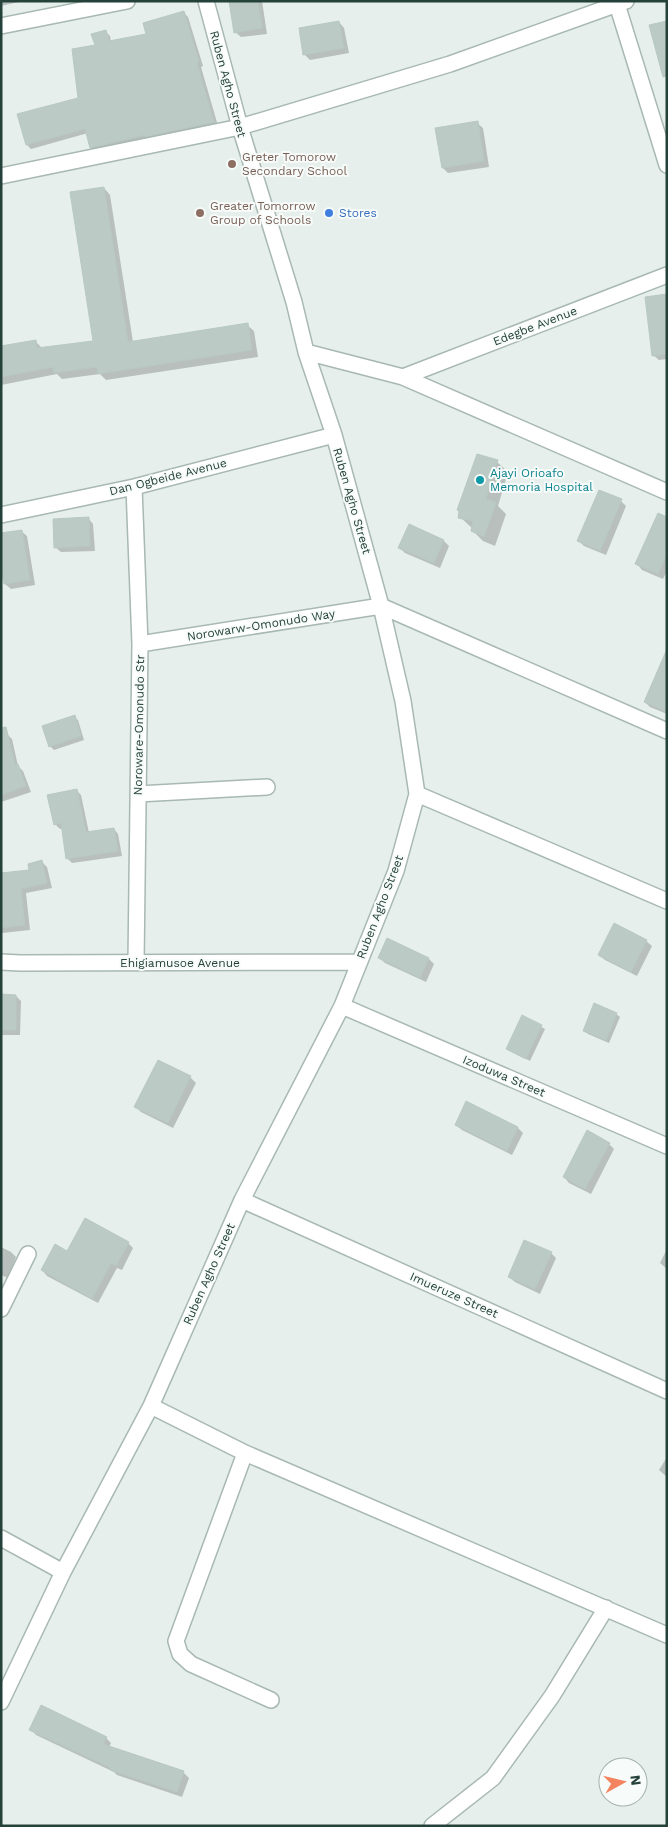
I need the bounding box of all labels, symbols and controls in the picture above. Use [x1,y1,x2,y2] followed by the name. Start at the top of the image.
[207,29,249,139] street label: Ruben Agho Street
[242,150,347,178] place label: Greter Tomorow Secondary School
[226,158,238,170] marker: Greter Tomorow Secondary School
[210,199,316,227] place label: Greater Tomorrow Group of Schools
[339,206,377,220] place label: Stores
[194,207,206,219] marker: Greater Tomorrow Group of Schools
[323,207,335,219] marker: Stores
[491,304,579,348] street label: Edegbe Avenue
[330,446,374,556] street label: Ruben Agho Street
[108,456,228,498] street label: Dan Ogbeide Avenue
[490,466,593,494] place label: Ajayi Orioafo Memoria Hospital
[474,474,486,486] marker: Ajayi Orioafo Memoria Hospital
[186,606,337,644] street label: Norowarw-Omonudo Way
[131,654,147,796] street label: Noroware-Omonudo Str
[354,853,406,961] street label: Ruben Agho Street
[120,956,240,970] street label: Ehigiamusoe Avenue
[461,1052,547,1100] street label: Izoduwa Street
[180,1221,238,1327] street label: Ruben Agho Street
[408,1269,500,1321] street label: Imueruze Street
[598,1757,648,1807] north arrow
[627,1774,645,1786] text: N

